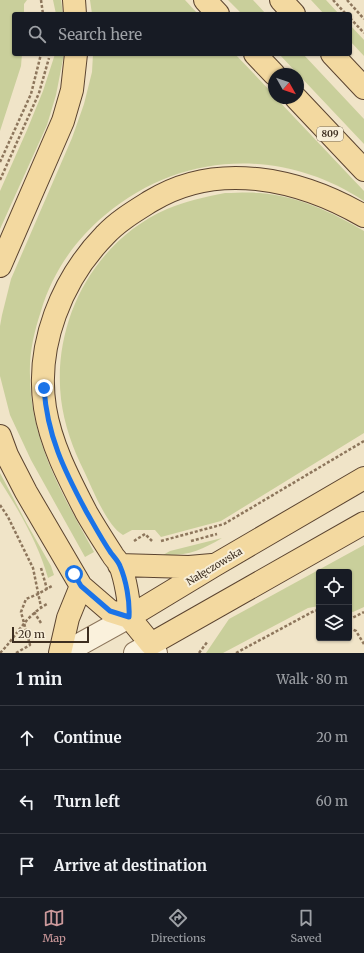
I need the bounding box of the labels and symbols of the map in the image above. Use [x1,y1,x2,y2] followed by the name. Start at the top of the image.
[268,68,304,104] north arrow
[317,127,343,141] road number: 809
[35,379,53,397] route end
[184,544,245,588] street label: Nałęczowska
[65,565,83,583] route start
[12,625,89,644] scale bar

